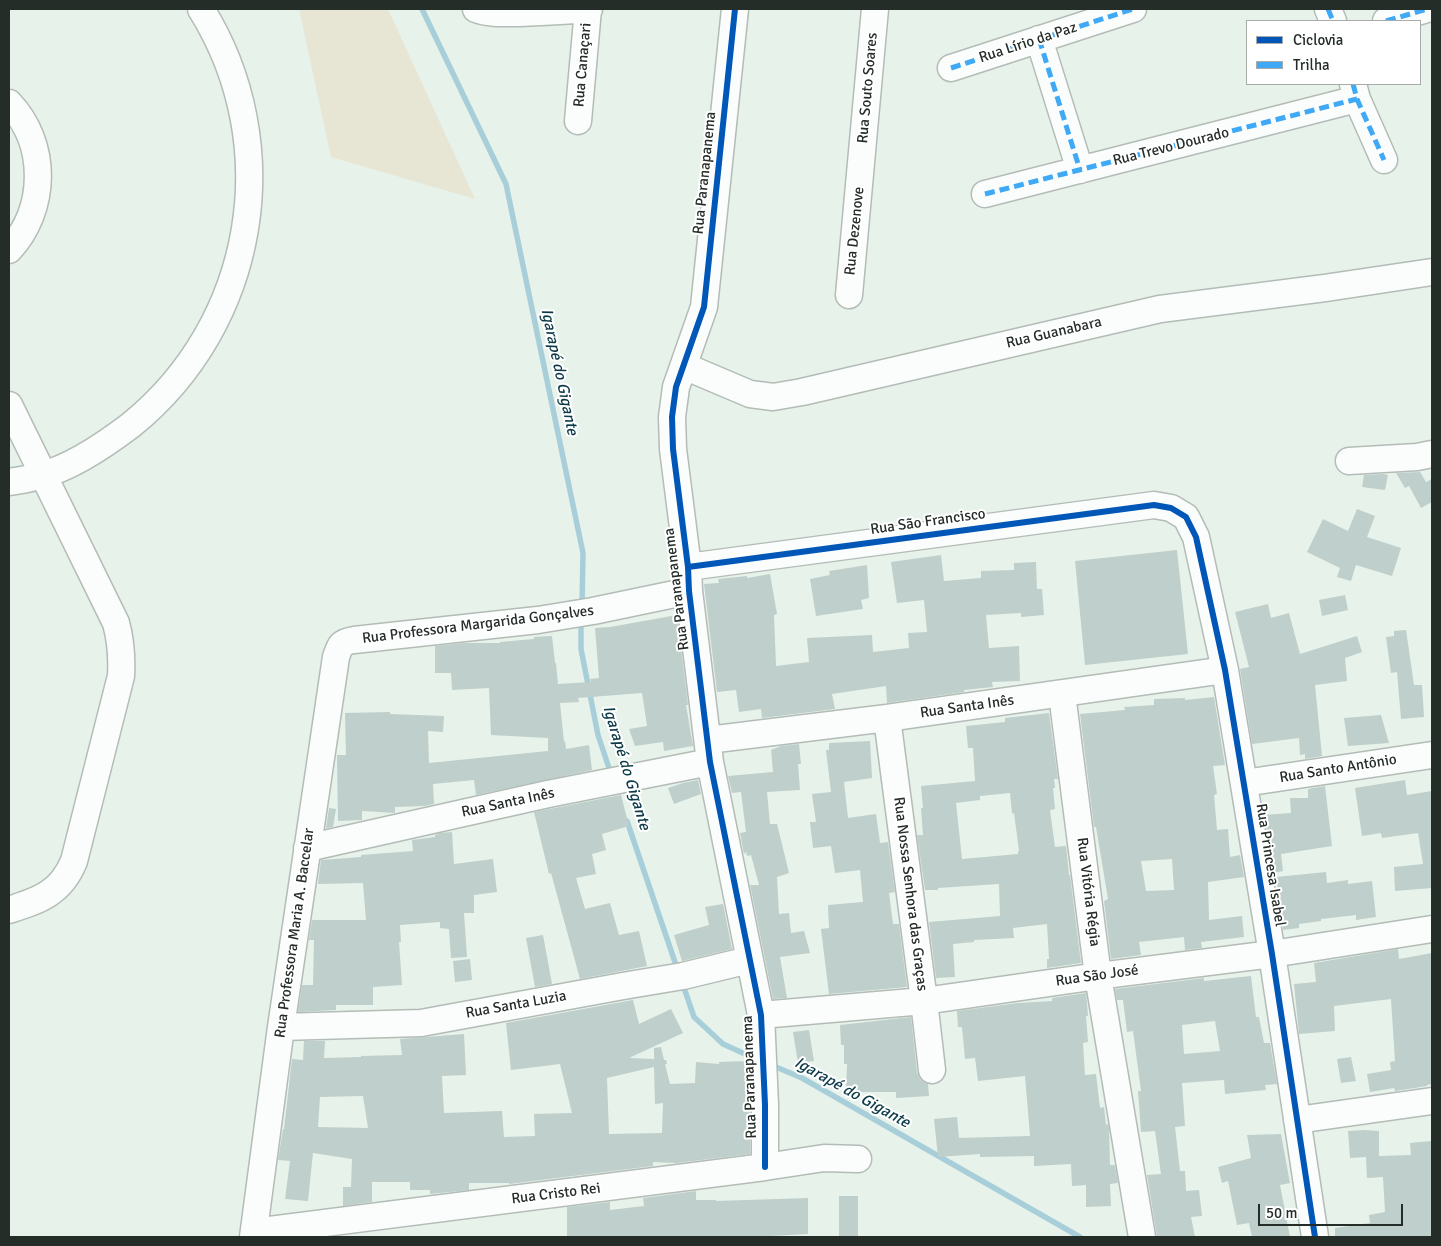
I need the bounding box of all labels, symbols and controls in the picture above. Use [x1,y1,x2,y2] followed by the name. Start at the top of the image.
[977,19,1079,67] street label: Rua Lírio da Paz
[1246,20,1421,85] legend
[570,22,596,108] street label: Rua Canaçari
[1293,31,1343,49] text: Ciclovia
[854,32,882,144] street label: Rua Souto Soares
[1293,56,1330,74] text: Trilha
[690,111,720,235] street label: Rua Paranapanema
[1111,124,1231,170] street label: Rua Trevo Dourado
[841,186,869,276] street label: Rua Dezenove
[536,307,582,437] water label: Igarapé do Gigante
[1004,313,1104,353] street label: Rua Guanabara
[869,505,987,539] street label: Rua São Francisco
[661,527,693,651] street label: Rua Paranapanema
[361,602,595,648] street label: Rua Professora Margarida Gonçalves
[919,691,1015,723] street label: Rua Santa Inês
[598,704,654,832] water label: Igarapé do Gigante
[1278,751,1398,787] street label: Rua Santo Antônio
[460,784,556,822] street label: Rua Santa Inês
[889,796,931,992] street label: Rua Nossa Senhora das Graças
[1251,802,1289,928] street label: Rua Princesa Isabel
[271,827,319,1039] street label: Rua Professora Maria A. Baccelar
[1072,836,1104,948] street label: Rua Vitória Régia
[1054,961,1140,991] street label: Rua São José
[464,987,568,1023] street label: Rua Santa Luzia
[739,1015,761,1139] street label: Rua Paranapanema
[791,1053,913,1133] water label: Igarapé do Gigante
[510,1180,602,1208] street label: Rua Cristo Rei
[1261,1194,1406,1226] scale bar
[1266,1204,1297,1222] text: 50 m

